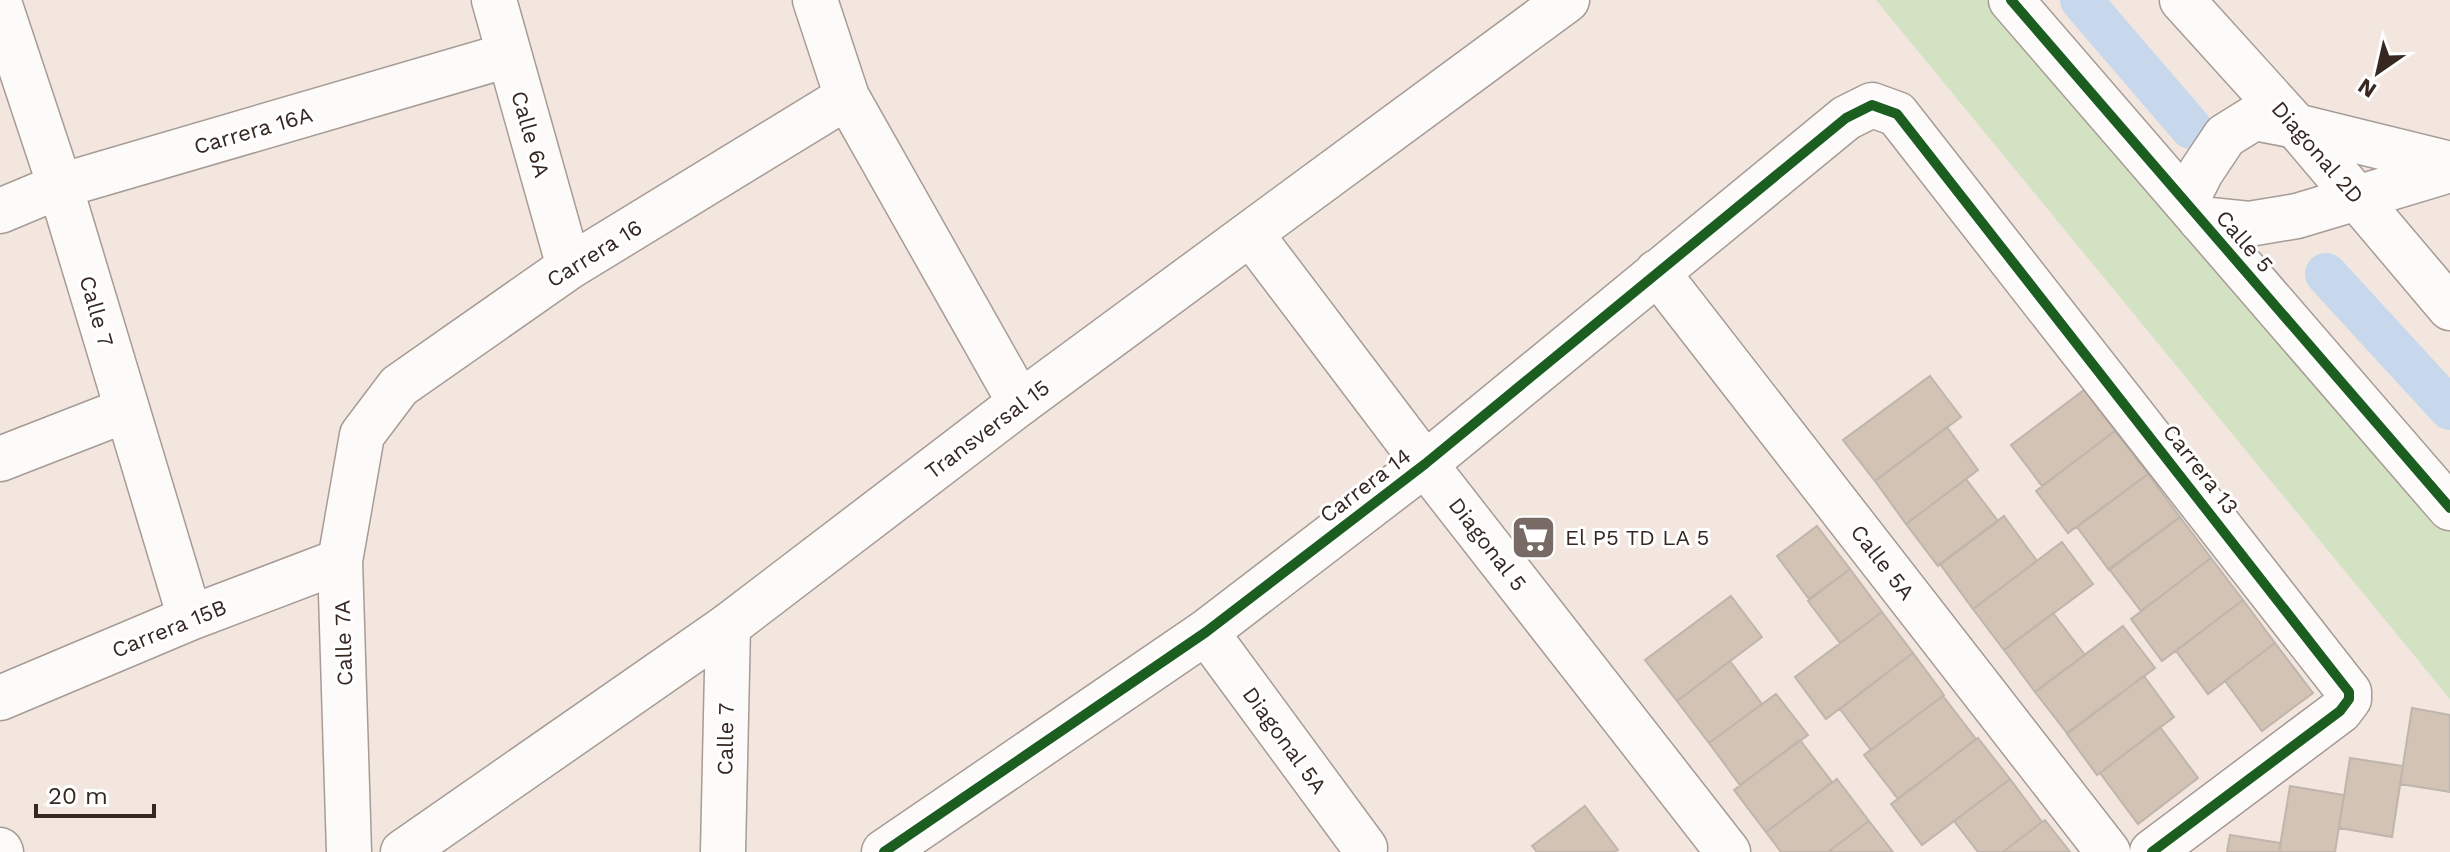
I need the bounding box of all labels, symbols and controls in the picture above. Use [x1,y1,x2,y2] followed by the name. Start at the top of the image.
[2338,32,2418,112] north arrow
[2353,73,2381,103] text: N
[506,88,555,180] street label: Calle 6A
[2266,96,2369,209] street label: Diagonal 2D
[191,102,315,159] street label: Carrera 16A
[2211,205,2278,277] street label: Calle 5
[542,214,646,293] street label: Carrera 16
[74,273,119,350] street label: Calle 7
[920,375,1054,484] street label: Transversal 15
[2158,419,2243,519] street label: Carrera 13
[1315,443,1416,528] street label: Carrera 14
[1443,493,1532,596] street label: Diagonal 5
[1510,513,1558,561] supermarket icon: El P5 TD LA 5
[1846,520,1920,605] street label: Calle 5A
[1565,525,1709,550] place label: El P5 TD LA 5
[108,594,230,663] street label: Carrera 15B
[330,600,357,686] street label: Calle 7A
[1238,682,1332,799] street label: Diagonal 5A
[712,702,739,776] street label: Calle 7
[36,768,154,818] scale bar
[48,782,108,810] text: 20 m

